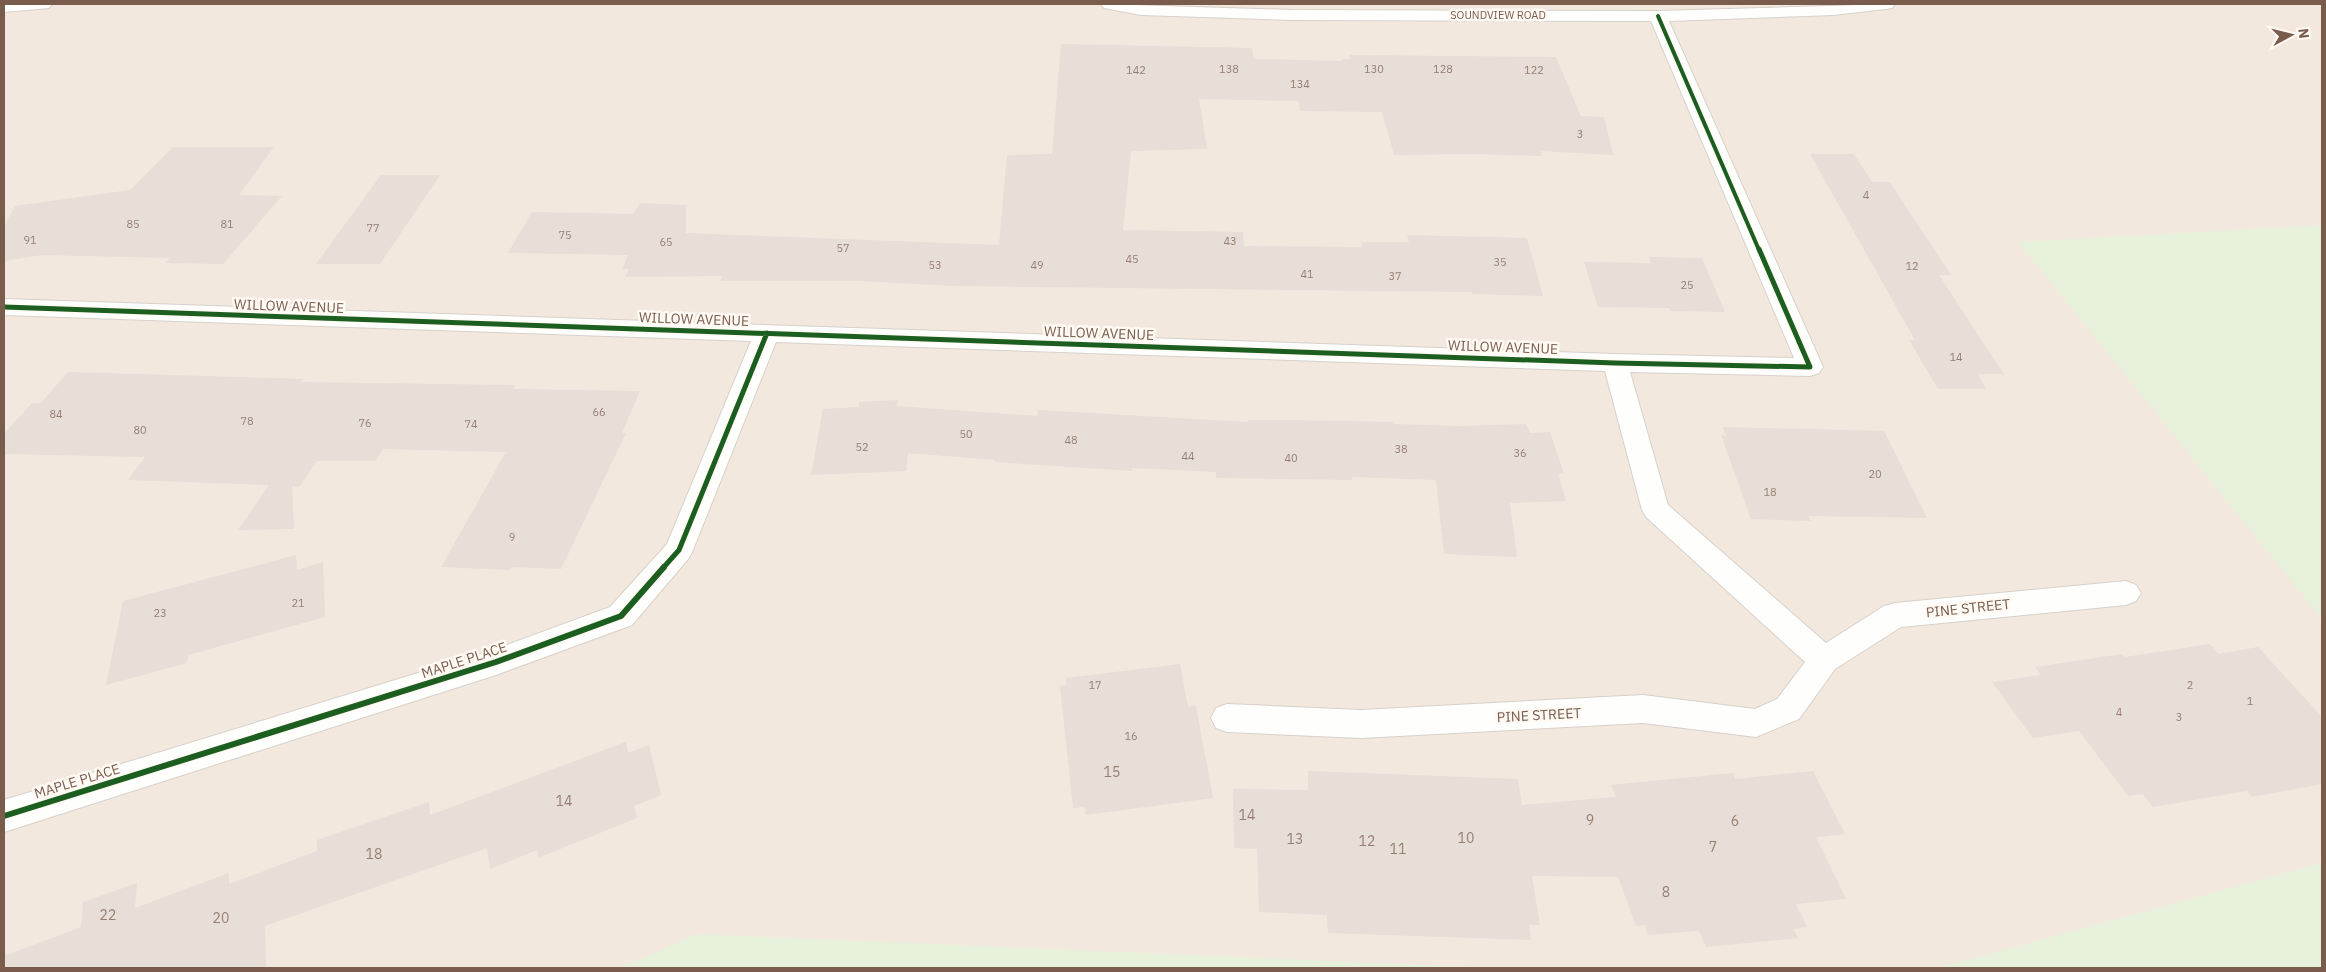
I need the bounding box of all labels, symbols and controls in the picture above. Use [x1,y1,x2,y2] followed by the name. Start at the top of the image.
[1450,8,1546,22] street label: SOUNDVIEW ROAD
[2266,10,2316,60] north arrow
[2294,27,2313,40] text: N
[1219,62,1239,76] house number: 138
[1364,62,1384,76] house number: 130
[1433,62,1453,76] house number: 128
[1126,63,1146,77] house number: 142
[1524,63,1544,77] house number: 122
[1290,77,1310,91] house number: 134
[1577,127,1583,141] house number: 3
[1863,188,1870,202] house number: 4
[126,217,140,231] house number: 85
[220,217,234,231] house number: 81
[366,221,380,235] house number: 77
[558,228,572,242] house number: 75
[23,233,37,247] house number: 91
[1223,234,1237,248] house number: 43
[659,235,673,249] house number: 65
[836,241,850,255] house number: 57
[1125,252,1139,266] house number: 45
[1493,255,1507,269] house number: 35
[928,258,942,272] house number: 53
[1030,258,1044,272] house number: 49
[1905,259,1919,273] house number: 12
[1300,267,1314,281] house number: 41
[1388,269,1402,283] house number: 37
[1680,278,1694,292] house number: 25
[234,295,344,317] street label: WILLOW AVENUE
[639,308,749,330] street label: WILLOW AVENUE
[1044,322,1154,344] street label: WILLOW AVENUE
[1448,336,1558,358] street label: WILLOW AVENUE
[1949,350,1963,364] house number: 14
[592,405,606,419] house number: 66
[49,407,63,421] house number: 84
[240,414,254,428] house number: 78
[358,416,372,430] house number: 76
[464,417,478,431] house number: 74
[133,423,147,437] house number: 80
[959,427,973,441] house number: 50
[1064,433,1078,447] house number: 48
[855,440,869,454] house number: 52
[1394,442,1408,456] house number: 38
[1513,446,1527,460] house number: 36
[1181,449,1195,463] house number: 44
[1284,451,1298,465] house number: 40
[1868,467,1882,481] house number: 20
[1763,485,1777,499] house number: 18
[509,530,515,544] house number: 9
[1925,595,2011,621] street label: PINE STREET
[291,596,305,610] house number: 21
[153,606,167,620] house number: 23
[419,638,509,682] street label: MAPLE PLACE
[1088,678,1102,692] house number: 17
[2187,678,2193,692] house number: 2
[2247,694,2254,708] house number: 1
[1496,704,1582,726] street label: PINE STREET
[2116,705,2123,719] house number: 4
[2176,710,2182,724] house number: 3
[1124,729,1138,743] house number: 16
[32,759,122,803] street label: MAPLE PLACE
[1104,763,1120,781] house number: 15
[556,792,572,810] house number: 14
[1239,806,1255,824] house number: 14
[1586,811,1594,829] house number: 9
[1731,812,1739,830] house number: 6
[1458,829,1474,847] house number: 10
[1287,830,1303,848] house number: 13
[1359,832,1375,850] house number: 12
[1709,838,1717,856] house number: 7
[1390,840,1406,858] house number: 11
[366,845,382,863] house number: 18
[1662,883,1670,901] house number: 8
[100,906,116,924] house number: 22
[213,909,229,927] house number: 20

